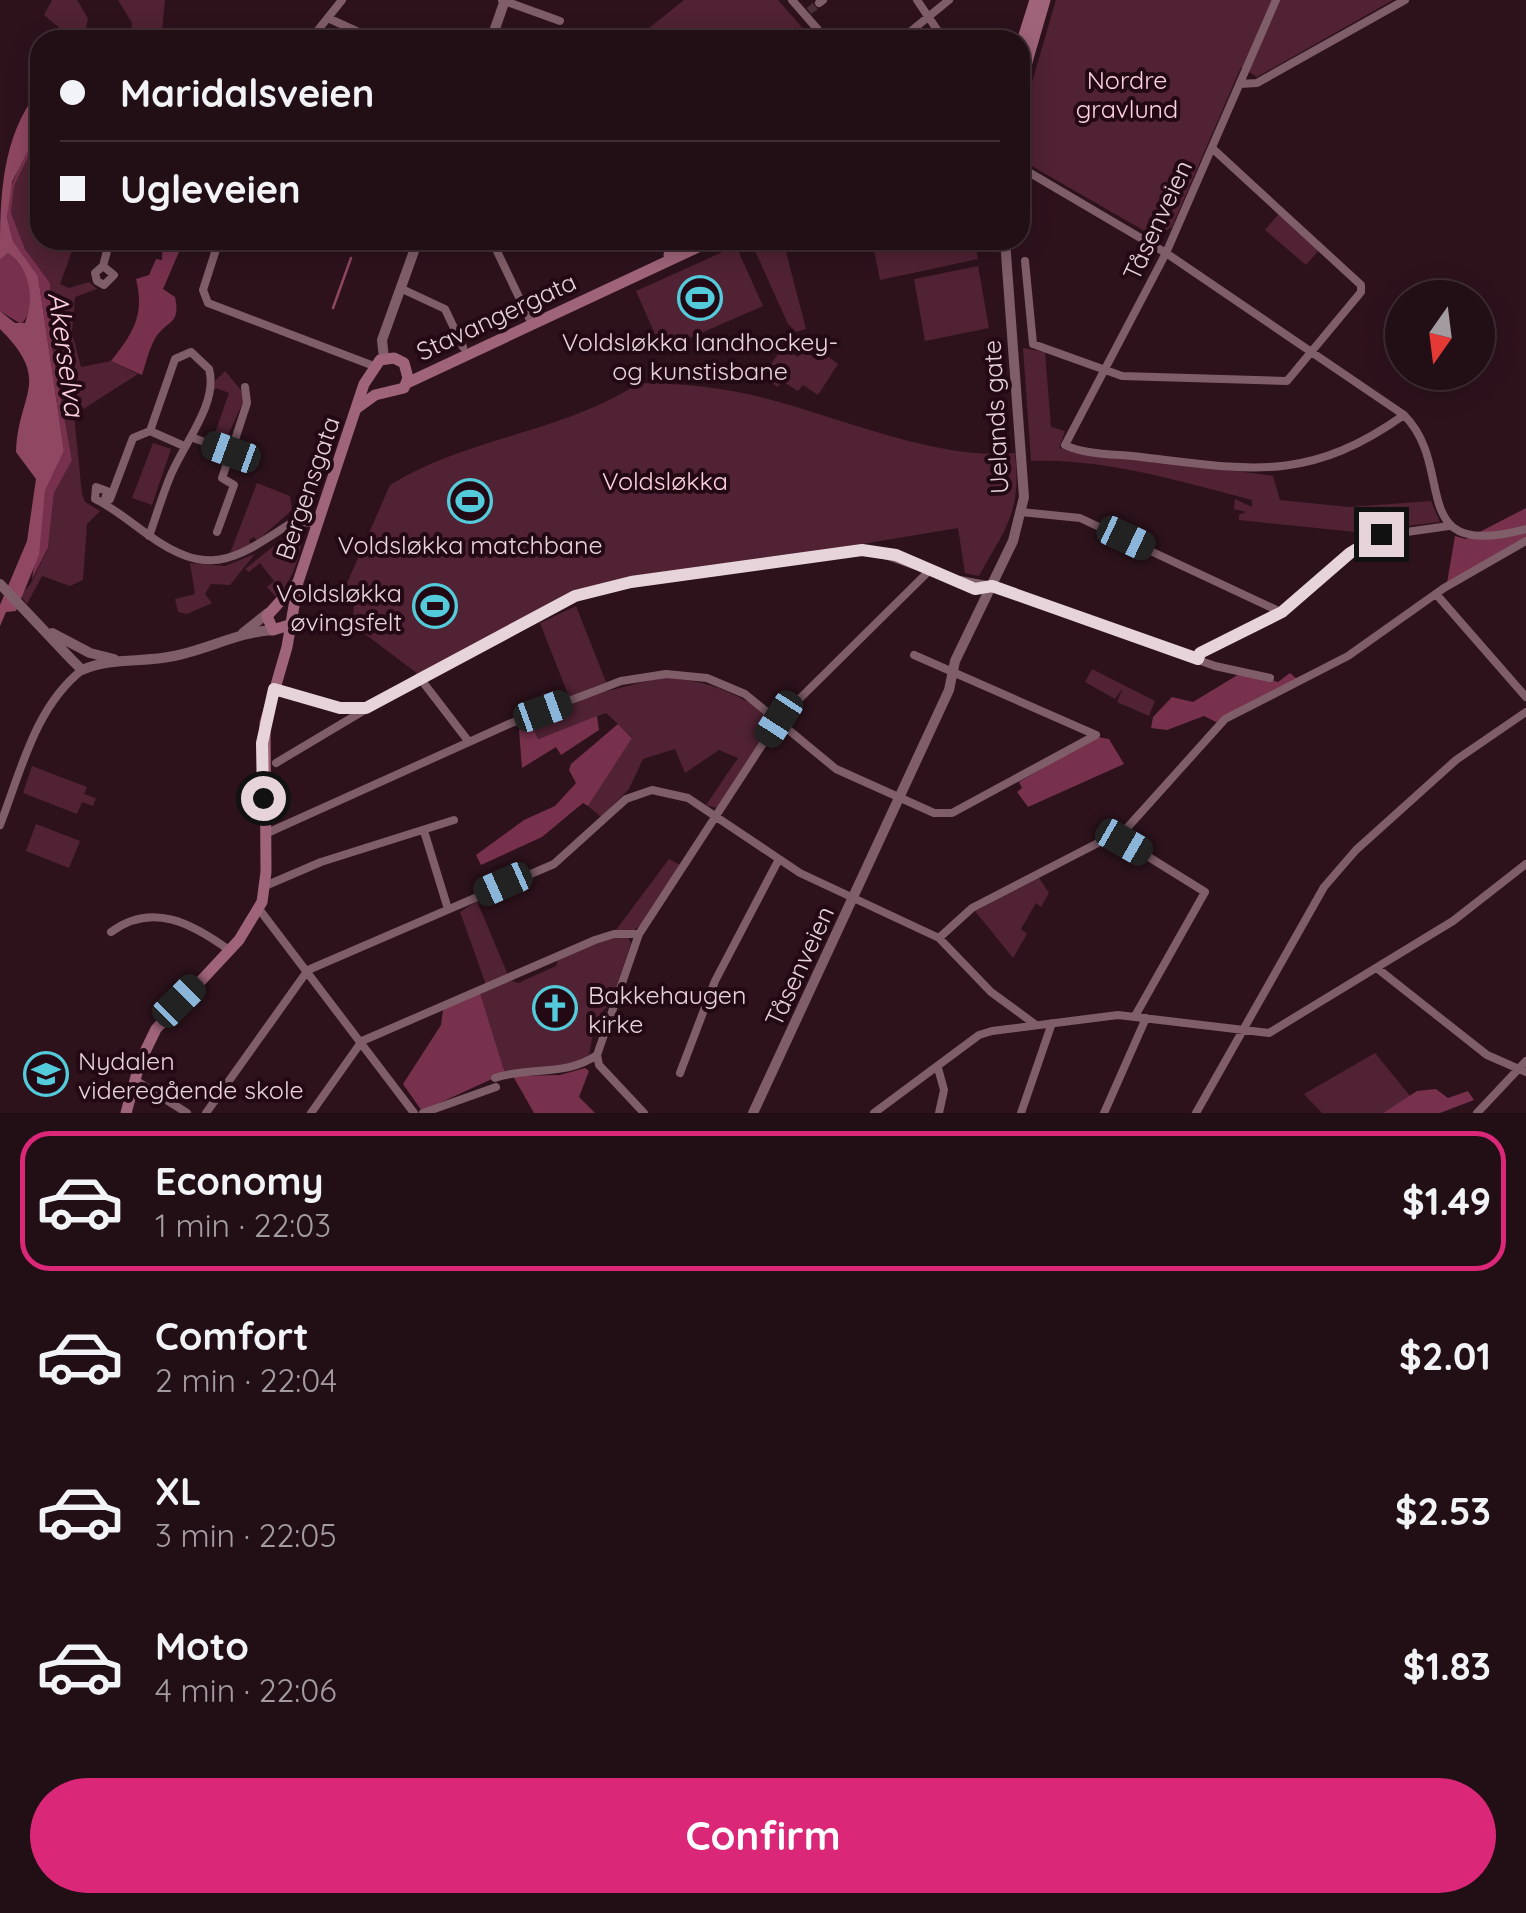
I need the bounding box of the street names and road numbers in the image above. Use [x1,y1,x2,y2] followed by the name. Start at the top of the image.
[1116,155,1198,285] street label: Tåsenveien
[411,265,581,367] street label: Stavangergata
[975,339,1015,495] street label: Uelands gate
[268,412,346,564] street label: Bergensgata
[758,901,840,1031] street label: Tåsenveien

